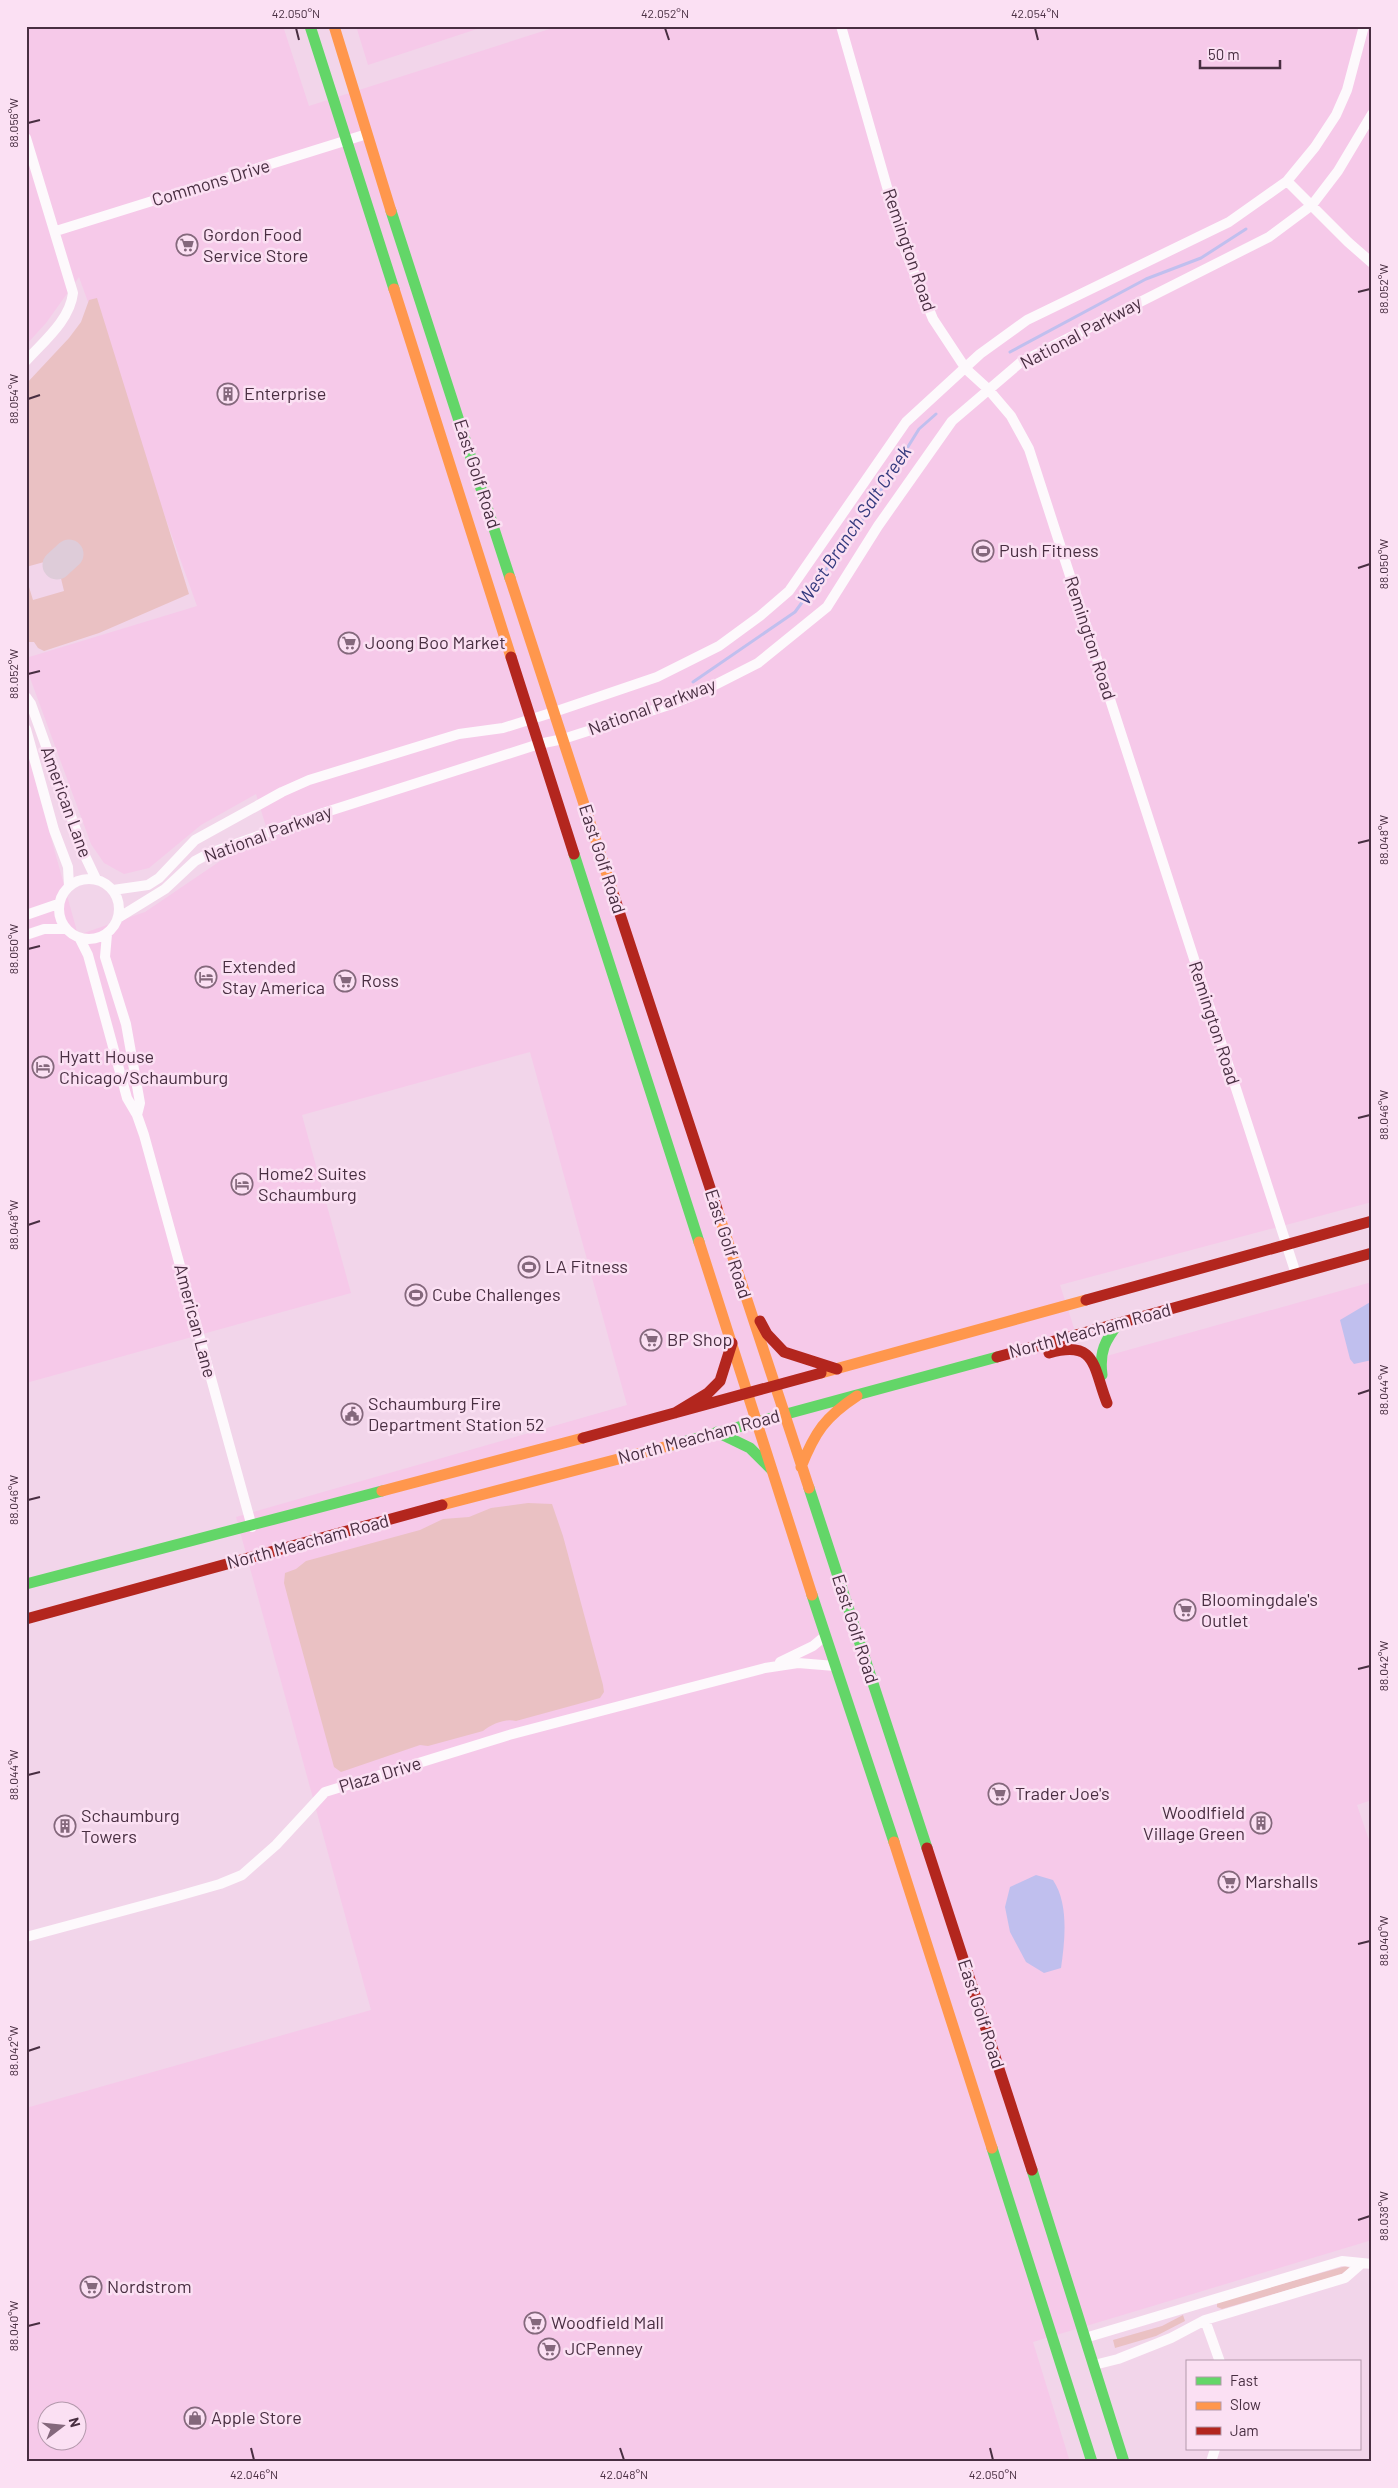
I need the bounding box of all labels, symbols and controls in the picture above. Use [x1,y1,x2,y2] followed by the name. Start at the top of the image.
[272,6,320,20] text: 42.050°N
[641,6,689,20] text: 42.052°N
[1011,6,1059,20] text: 42.054°N
[1200,38,1280,70] scale bar
[1208,45,1240,63] text: 50 m
[6,98,20,148] text: 88.056°W
[149,154,272,210] street label: Commons Drive
[879,185,941,314] street label: Remington Road
[203,223,308,266] place label: Gordon Food Service Store
[175,233,199,257] supermarket icon: Gordon Food Service Store
[1376,264,1390,314] text: 88.052°W
[1016,291,1145,373] street label: National Parkway
[6,373,20,424] text: 88.054°W
[216,382,240,406] building icon: Enterprise
[244,382,326,404] place label: Enterprise
[450,416,506,531] street label: East Golf Road
[792,440,916,609] water label: West Branch Salt Creek
[1376,538,1390,589] text: 88.050°W
[971,539,995,563] sports icon: Push Fitness
[999,539,1099,561] place label: Push Fitness
[1061,573,1121,702] street label: Remington Road
[337,631,361,655] supermarket icon: Joong Boo Market
[365,631,506,653] place label: Joong Boo Market
[6,649,20,699] text: 88.052°W
[585,673,719,739] street label: National Parkway
[37,743,97,860] street label: American Lane
[201,800,335,866] street label: National Parkway
[575,801,631,916] street label: East Golf Road
[1376,814,1390,865] text: 88.048°W
[6,923,20,974] text: 88.050°W
[222,955,325,998] place label: Extended Stay America
[1185,958,1245,1087] street label: Remington Road
[194,965,218,989] hotel icon: Extended Stay America
[333,969,357,993] supermarket icon: Ross
[361,969,399,991] place label: Ross
[59,1045,228,1088] place label: Hyatt House Chicago/Schaumburg
[31,1055,55,1079] hotel icon: Hyatt House Chicago/Schaumburg
[1376,1089,1390,1140] text: 88.046°W
[258,1162,366,1205] place label: Home2 Suites Schaumburg
[230,1172,254,1196] hotel icon: Home2 Suites Schaumburg
[701,1186,757,1301] street label: East Golf Road
[6,1199,20,1250] text: 88.048°W
[517,1255,541,1279] sports icon: LA Fitness
[545,1255,628,1277] place label: LA Fitness
[170,1261,222,1380] street label: American Lane
[404,1283,428,1307] sports icon: Cube Challenges
[432,1283,561,1305] place label: Cube Challenges
[1006,1298,1173,1362] street label: North Meacham Road
[639,1328,663,1352] supermarket icon: BP Shop
[667,1328,732,1350] place label: BP Shop
[1376,1364,1390,1415] text: 88.044°W
[368,1392,545,1435] place label: Schaumburg Fire Department Station 52
[340,1402,364,1426] public building icon: Schaumburg Fire Department Station 52
[615,1404,782,1468] street label: North Meacham Road
[6,1474,20,1525] text: 88.046°W
[224,1509,391,1573] street label: North Meacham Road
[828,1571,884,1686] street label: East Golf Road
[1201,1588,1318,1631] place label: Bloomingdale's Outlet
[1173,1598,1197,1622] supermarket icon: Bloomingdale's Outlet
[1376,1640,1390,1691] text: 88.042°W
[6,1749,20,1800] text: 88.044°W
[336,1751,424,1797] street label: Plaza Drive
[987,1782,1011,1806] supermarket icon: Trader Joe's
[1015,1782,1110,1804] place label: Trader Joe's
[1143,1801,1245,1844] place label: Woodlfield Village Green
[81,1804,180,1847] place label: Schaumburg Towers
[1249,1811,1273,1835] building icon: Woodlfield Village Green
[53,1814,77,1838] building icon: Schaumburg Towers
[1217,1870,1241,1894] supermarket icon: Marshalls
[1245,1870,1318,1892] place label: Marshalls
[1376,1915,1390,1966] text: 88.040°W
[954,1956,1010,2071] street label: East Golf Road
[6,2025,20,2076] text: 88.042°W
[1376,2191,1390,2241] text: 88.038°W
[79,2275,103,2299] supermarket icon: Nordstrom
[107,2275,192,2297] place label: Nordstrom
[6,2300,20,2351] text: 88.040°W
[523,2311,547,2335] supermarket icon: Woodfield Mall
[551,2311,664,2333] place label: Woodfield Mall
[537,2337,561,2361] supermarket icon: JCPenney
[565,2337,643,2359] place label: JCPenney
[1186,2360,1360,2450] legend
[1230,2371,1258,2389] text: Fast
[1230,2395,1261,2413] text: Slow
[38,2400,88,2450] north arrow
[183,2406,207,2430] shop icon: Apple Store
[211,2406,302,2428] place label: Apple Store
[66,2415,84,2429] text: N
[1230,2421,1259,2439] text: Jam
[230,2467,278,2481] text: 42.046°N
[600,2467,648,2481] text: 42.048°N
[969,2467,1017,2481] text: 42.050°N

